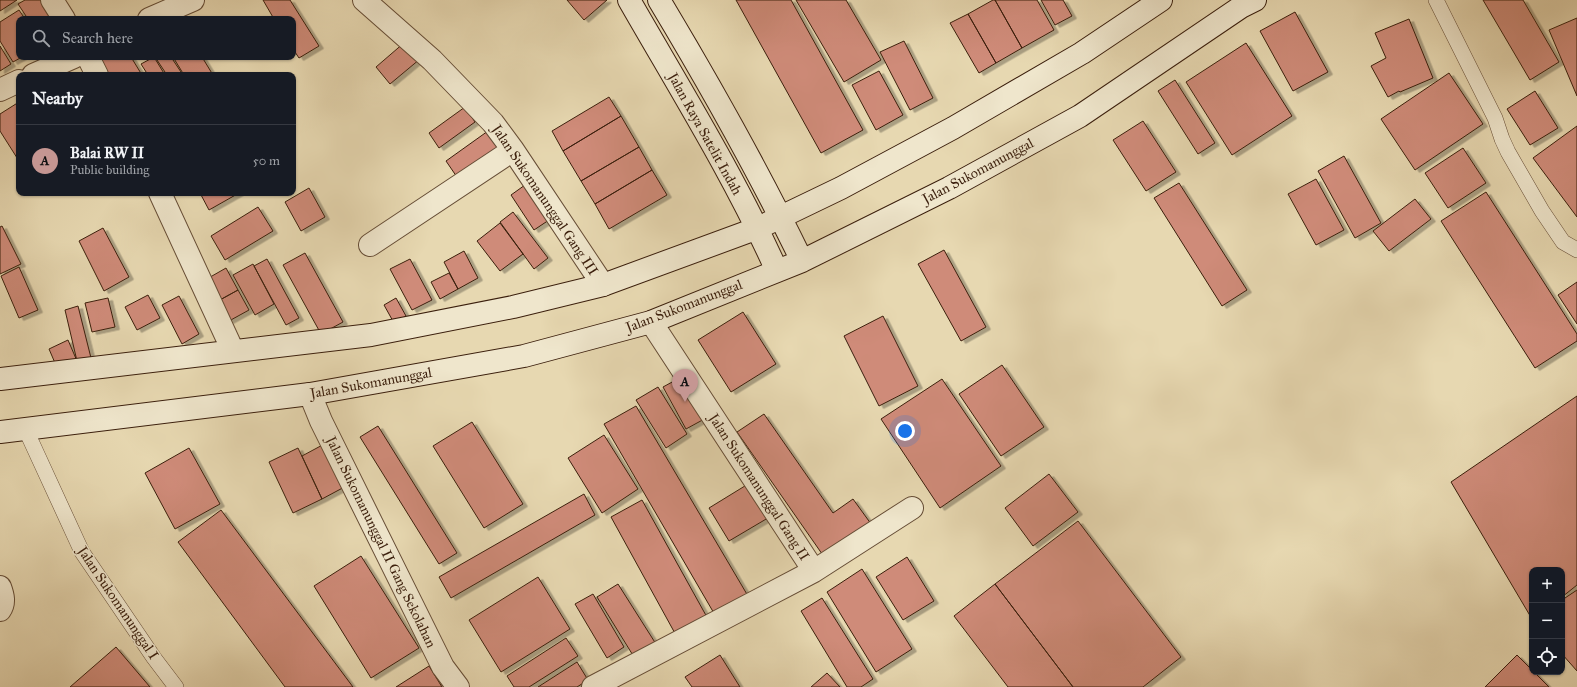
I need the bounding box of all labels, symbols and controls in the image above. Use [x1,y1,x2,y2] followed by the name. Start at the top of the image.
[16,16,296,60] search box
[30,27,52,49] icon: search
[62,29,133,47] text: Search here
[662,68,746,199] street label: Jalan Raya Satelit Indah
[32,88,83,109] text: Nearby
[486,120,602,279] street label: Jalan Sukomanunggal Gang III
[918,134,1037,209] street label: Jalan Sukomanunggal
[70,144,144,162] text: Balai RW II
[41,153,49,169] text: A
[253,153,280,169] text: 50 m
[70,162,149,178] text: Public building
[621,276,745,338] street label: Jalan Sukomanunggal
[307,364,434,403] street label: Jalan Sukomanunggal
[672,369,698,402] pin: A
[703,409,813,564] street label: Jalan Sukomanunggal Gang II
[895,421,915,441] your location
[321,432,440,651] street label: Jalan Sukomanunggal II Gang Sekolahan
[72,542,162,663] street label: Jalan Sukomanunggal I
[1529,567,1565,675] map controls
[1529,567,1565,603] button: +
[1529,603,1565,639] button: −
[1529,639,1565,675] button: locate

